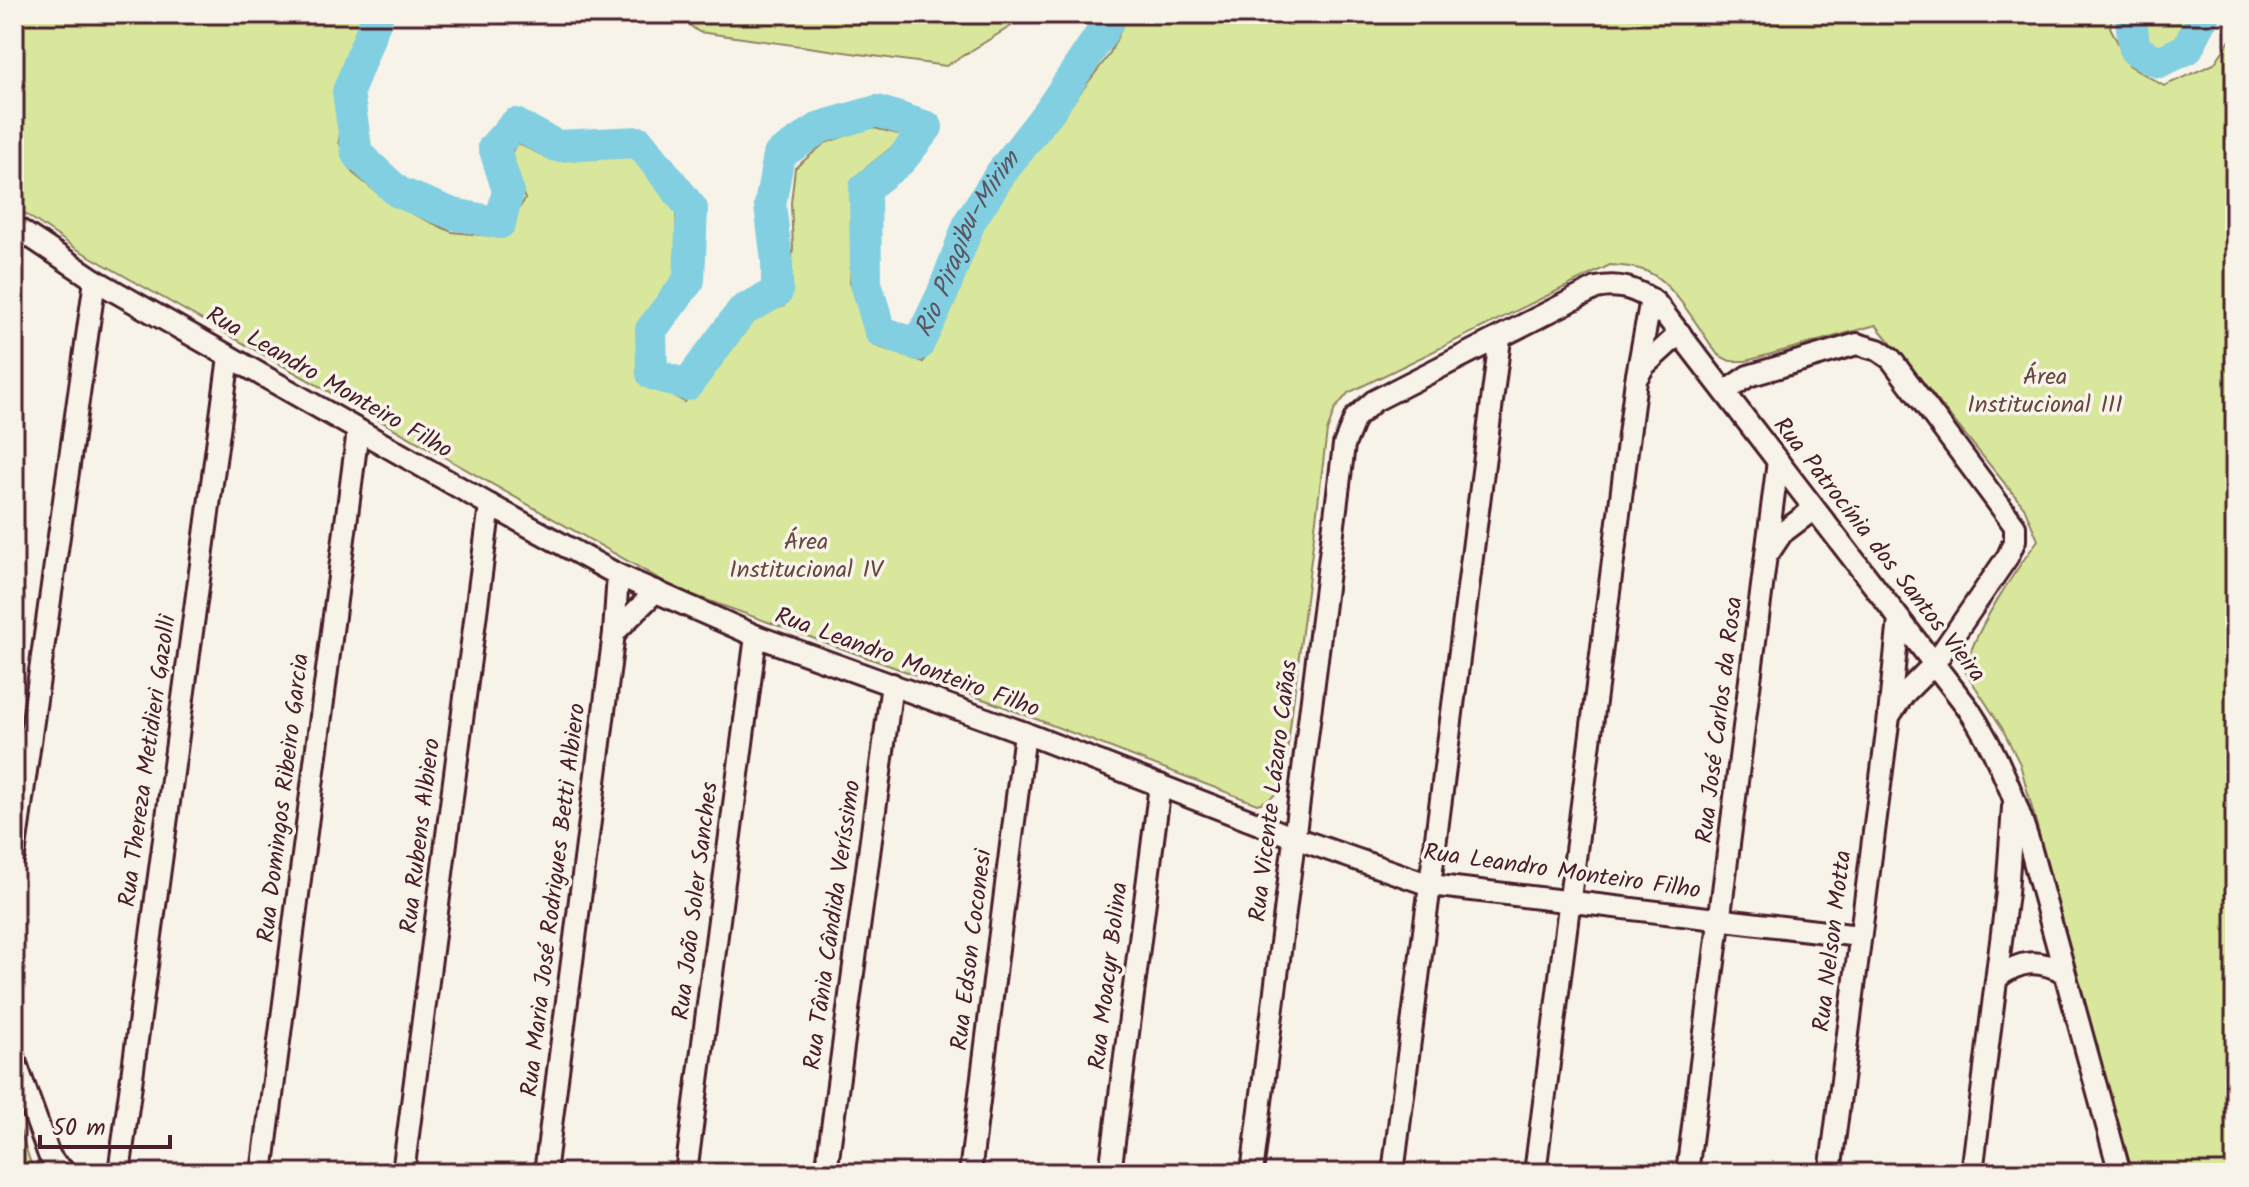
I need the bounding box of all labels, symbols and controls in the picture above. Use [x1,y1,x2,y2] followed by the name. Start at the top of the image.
[904,141,1033,345] water label: Rio Piragibu-Mirim
[198,296,460,470] street label: Rua Leandro Monteiro Filho
[1967,358,2123,425] park label: Área Institucional III
[1763,409,1995,691] street label: Rua Patrocínia dos Santos Vieira
[729,523,885,590] park label: Área Institucional IV
[1686,594,1754,846] street label: Rua José Carlos da Rosa
[769,597,1045,729] street label: Rua Leandro Monteiro Filho
[108,611,188,910] street label: Rua Thereza Metidieri Gazolli
[247,651,321,945] street label: Rua Domingos Ribeiro Garcia
[1239,658,1309,924] street label: Rua Vicente Lázaro Cañas
[511,701,598,1099] street label: Rua Maria José Rodrigues Betti Albiero
[390,736,452,936] street label: Rua Rubens Albiero
[793,777,873,1072] street label: Rua Tânia Cândida Veríssimo
[662,780,730,1022] street label: Rua João Soler Sanches
[1421,833,1703,911] street label: Rua Leandro Monteiro Filho
[940,846,1004,1053] street label: Rua Edson Coconesi
[1803,848,1863,1034] street label: Rua Nelson Motta
[1078,880,1140,1072] street label: Rua Moacyr Bolina
[40,1099,170,1149] scale bar
[52,1109,106,1148] text: 50 m

